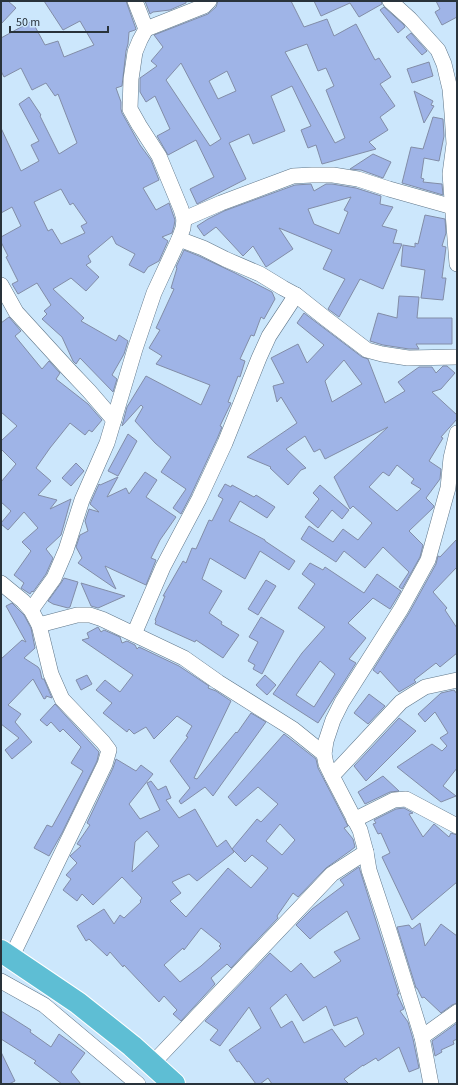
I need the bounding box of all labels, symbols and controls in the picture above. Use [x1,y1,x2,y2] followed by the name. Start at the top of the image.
[10,8,108,34] scale bar
[16,14,40,31] text: 50 m

